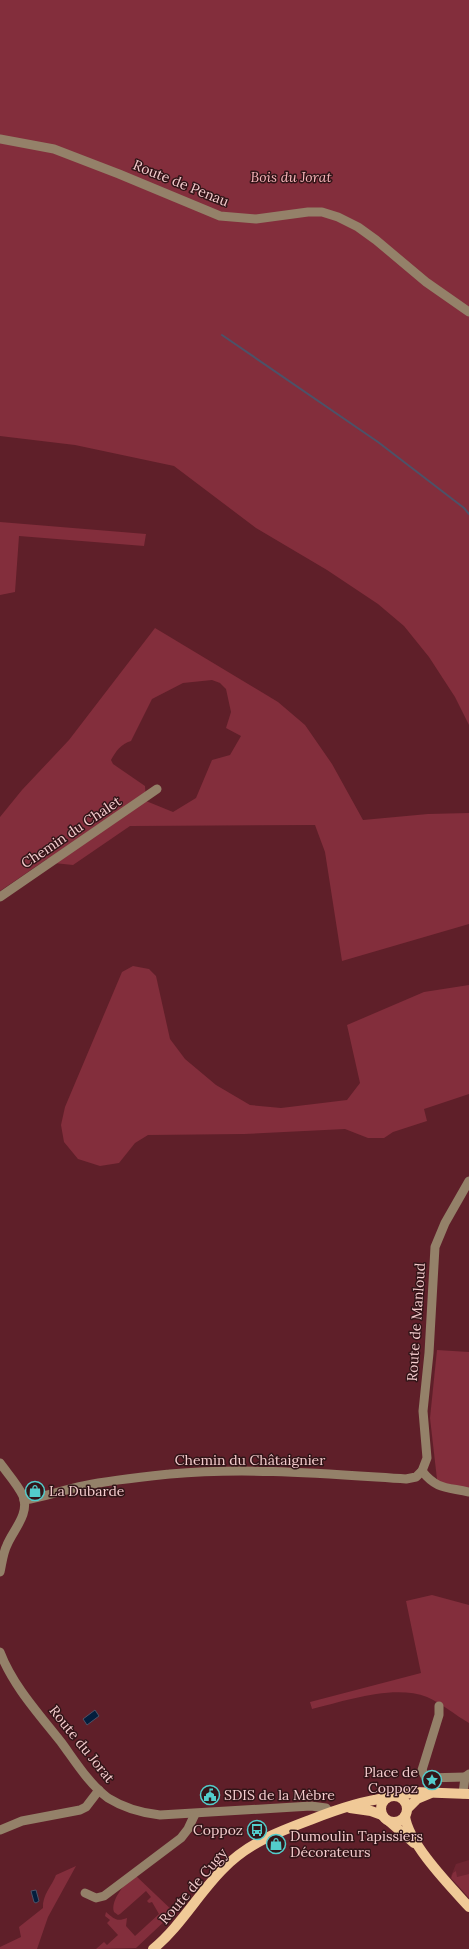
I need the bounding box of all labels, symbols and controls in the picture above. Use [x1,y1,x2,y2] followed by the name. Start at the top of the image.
[131,156,231,210] street label: Route de Penau
[250,168,332,186] park label: Bois du Jorat
[18,792,125,872] street label: Chemin du Chalet
[403,1262,429,1382] street label: Route de Manloud
[175,1451,325,1469] street label: Chemin du Châtaignier
[24,1480,46,1502] shop icon: La Dubarde
[49,1482,125,1500] place label: La Dubarde
[45,1702,119,1787] street label: Route du Jorat
[364,1763,418,1797] place label: Place de Coppoz
[421,1769,443,1791] place icon: Place de Coppoz
[199,1784,221,1806] public building icon: SDIS de la Mèbre
[224,1786,335,1804] place label: SDIS de la Mèbre
[246,1819,268,1841] bus stop icon: Coppoz
[193,1821,243,1839] place label: Coppoz
[290,1827,423,1861] place label: Dumoulin Tapissiers Décorateurs
[265,1833,287,1855] shop icon: Dumoulin Tapissiers Décorateurs
[155,1844,231,1928] street label: Route de Cugy

